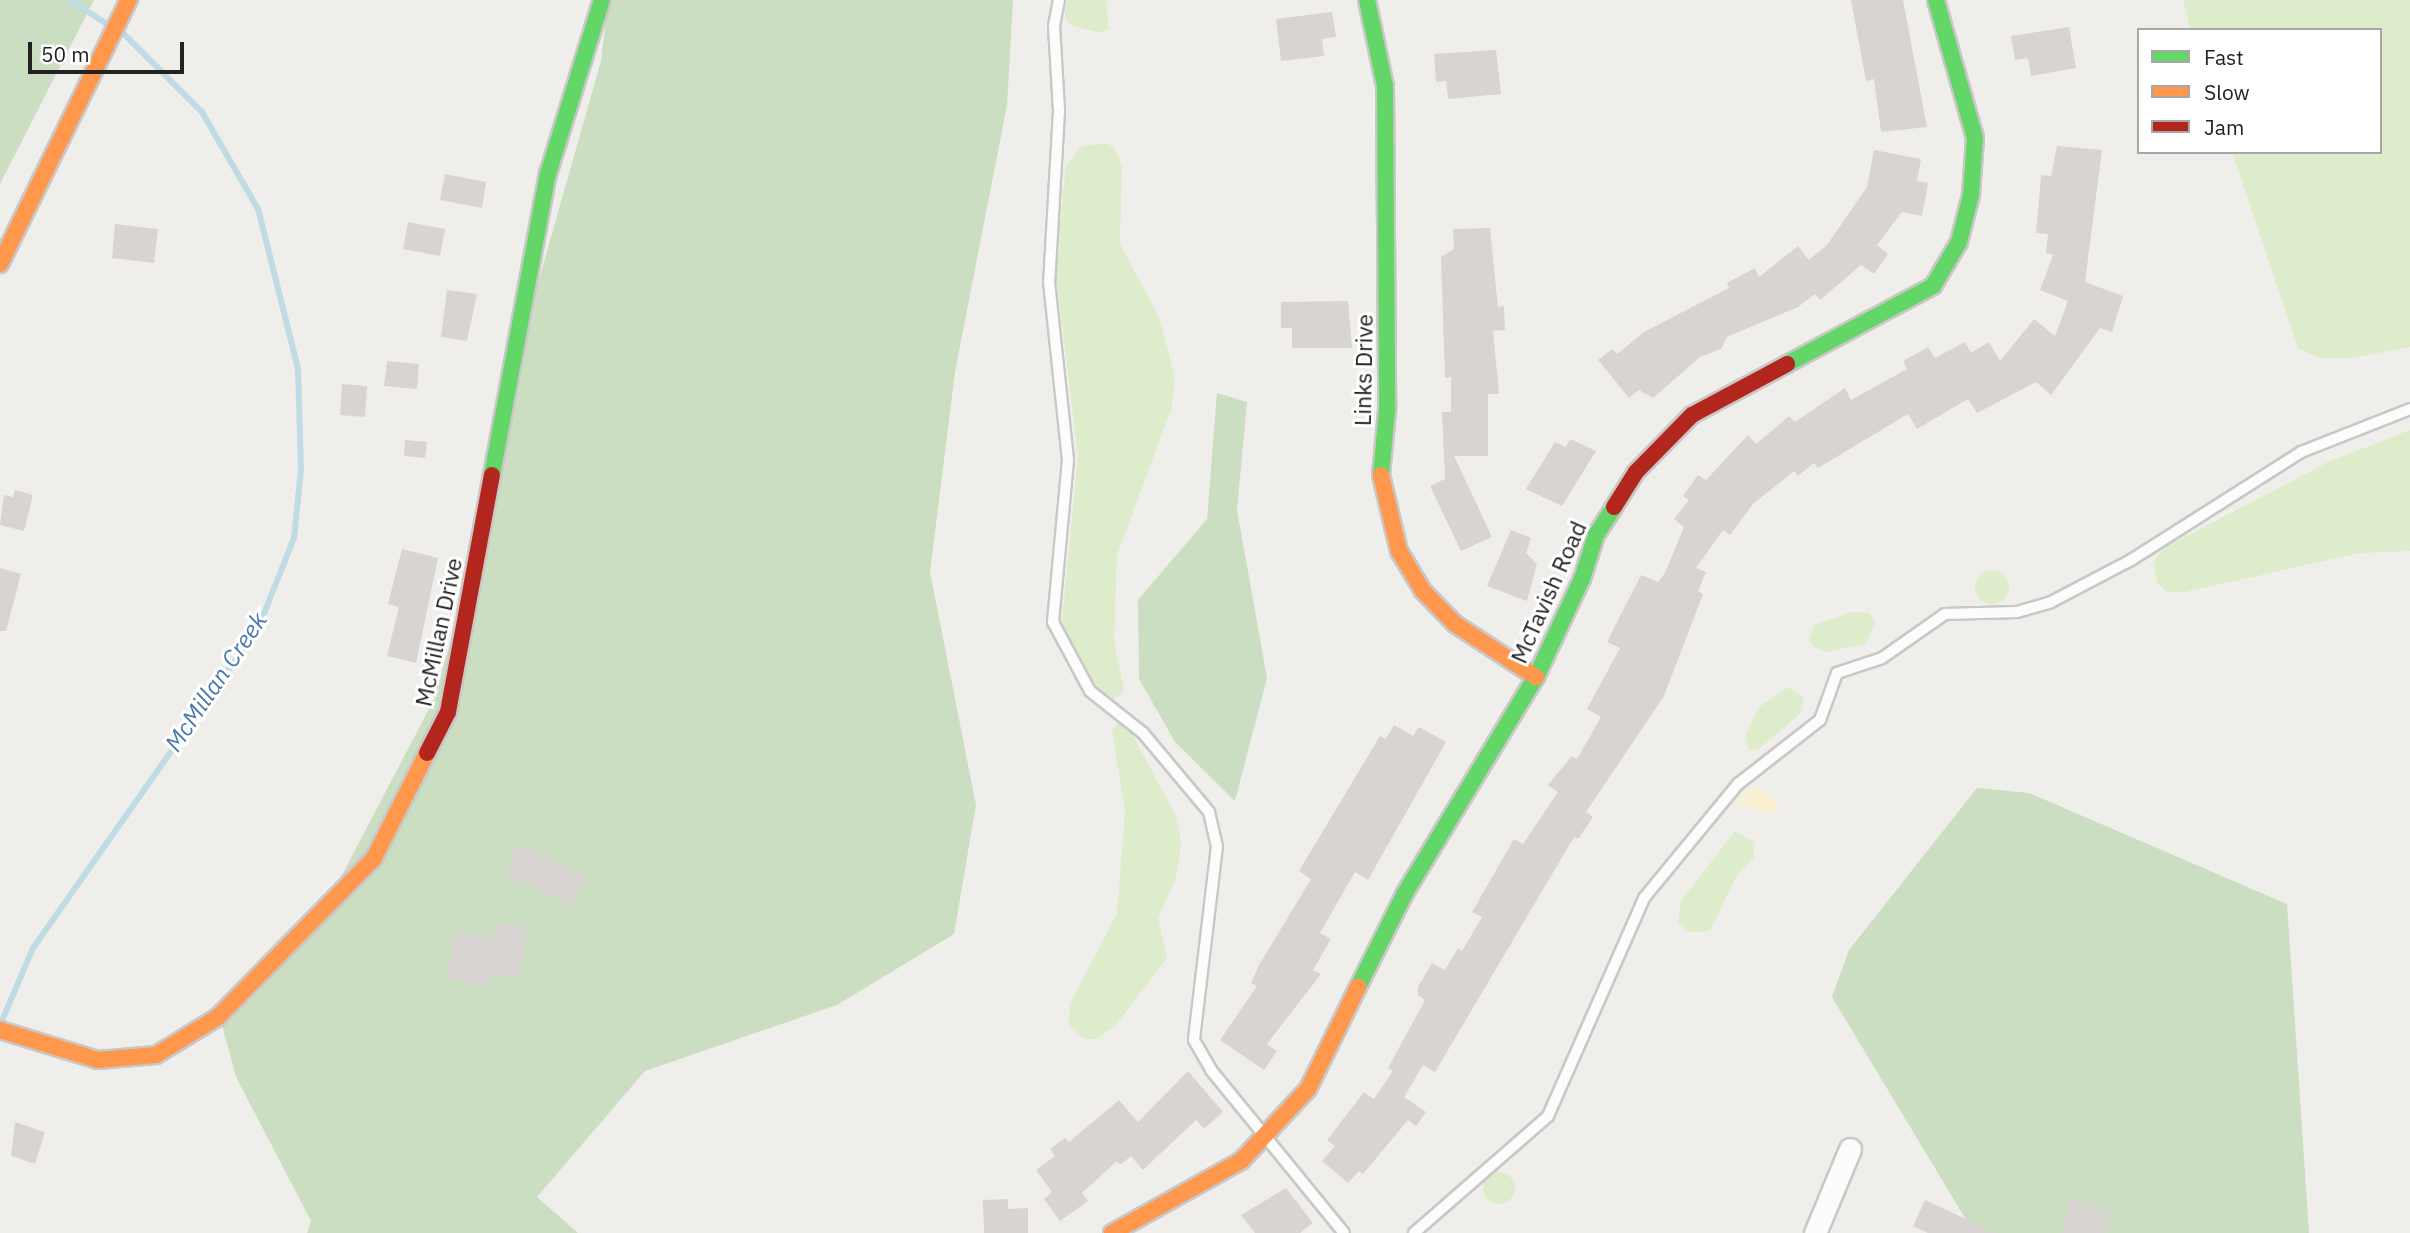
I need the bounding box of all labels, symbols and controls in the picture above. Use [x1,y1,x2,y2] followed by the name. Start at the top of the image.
[32,28,187,72] scale bar
[2137,28,2382,154] legend
[41,40,90,68] text: 50 m
[2204,43,2244,71] text: Fast
[2204,78,2250,106] text: Slow
[2204,113,2244,141] text: Jam
[1348,314,1378,426] street label: Links Drive
[1504,517,1592,667] street label: McTavish Road
[409,555,467,709] street label: McMillan Drive
[159,607,273,757] water label: McMillan Creek

